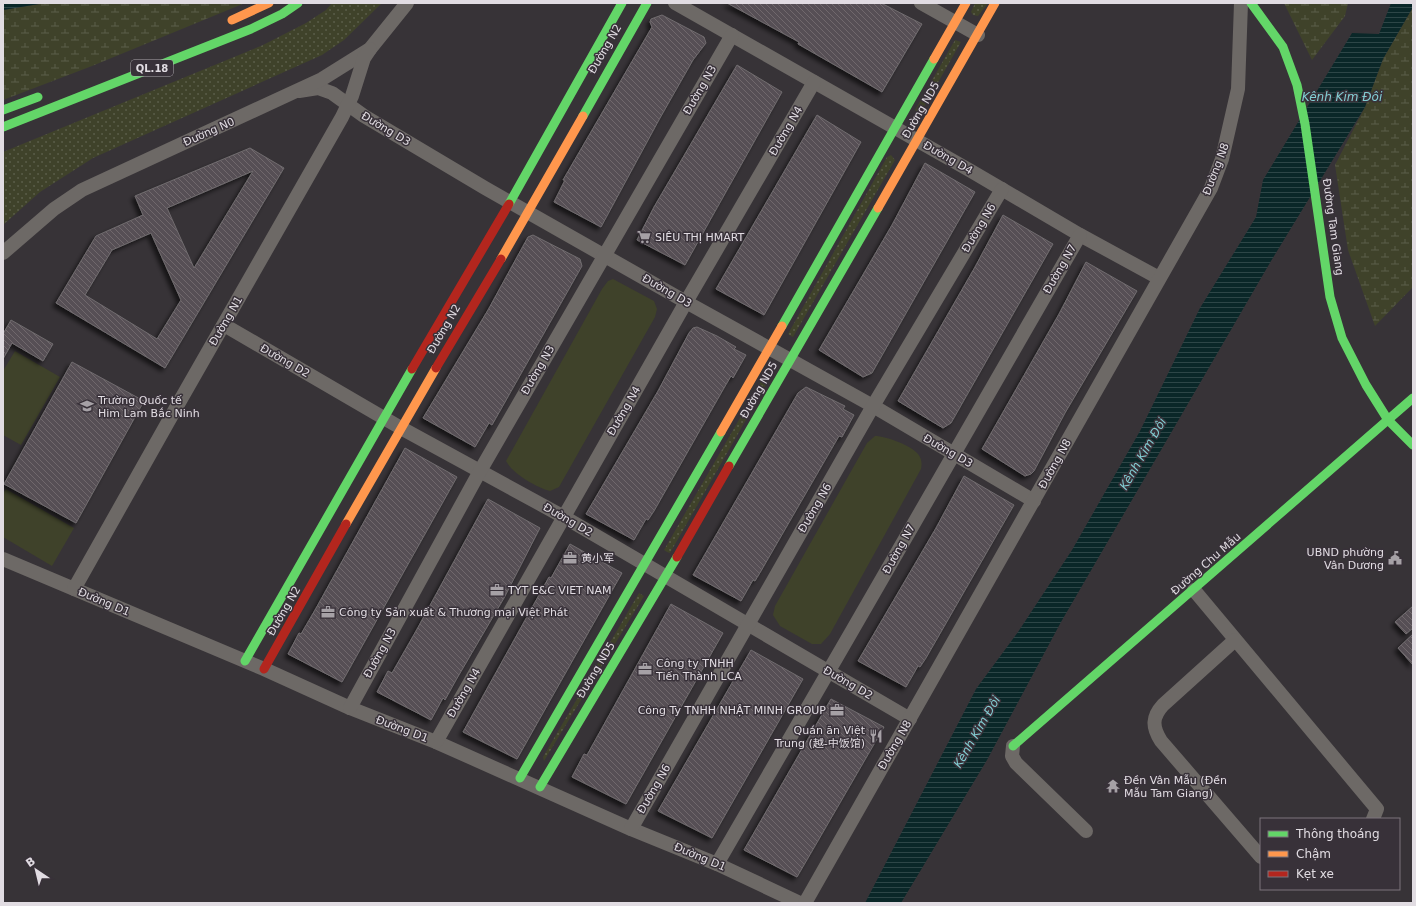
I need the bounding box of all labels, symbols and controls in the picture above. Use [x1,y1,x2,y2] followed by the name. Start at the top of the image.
[586,22,624,76] street label: Đường N2
[131,60,173,76] road number: QL.18
[681,63,719,117] street label: Đường N3
[900,79,942,141] street label: Đường ND5
[1302,90,1383,104] water label: Kênh Kim Đôi
[767,104,805,158] street label: Đường N4
[359,109,413,149] street label: Đường D3
[181,115,237,149] street label: Đường N0
[921,139,975,177] street label: Đường D4
[1200,141,1232,197] street label: Đường N8
[1320,178,1346,276] street label: Đường Tam Giang
[959,201,999,255] street label: Đường N6
[636,229,652,245] supermarket icon: SIÊU THỊ HMART
[655,231,745,244] place label: SIÊU THỊ HMART
[1041,242,1079,296] street label: Đường N7
[640,272,694,310] street label: Đường D3
[207,294,245,348] street label: Đường N1
[425,302,463,356] street label: Đường N2
[258,342,312,380] street label: Đường D2
[519,343,557,397] street label: Đường N3
[738,359,780,421] street label: Đường ND5
[605,384,643,438] street label: Đường N4
[97,394,200,420] place label: Trường Quốc tế Him Lam Bắc Ninh
[79,398,95,414] school or university icon: Trường Quốc tế Him Lam Bắc Ninh
[1117,415,1170,492] water label: Kênh Kim Đôi
[921,432,975,470] street label: Đường D3
[1036,437,1074,491] street label: Đường N8
[796,481,834,535] street label: Đường N6
[541,501,595,539] street label: Đường D2
[880,522,918,576] street label: Đường N7
[1169,530,1243,598] street label: Đường Chu Mẫu
[1307,546,1384,572] place label: UBND phường Vân Dương
[562,550,578,566] office icon: 黄小军
[1387,550,1403,566] public building icon: UBND phường Vân Dương
[581,552,614,565] place label: 黄小军
[489,582,505,598] office icon: TYT E&C VIET NAM
[265,584,303,638] street label: Đường N2
[507,584,612,597] place label: TYT E&C VIET NAM
[76,585,132,619] street label: Đường D1
[320,604,336,620] office icon: Công ty Sản xuất & Thương mại Việt Phát
[339,606,569,619] place label: Công ty Sản xuất & Thương mại Việt Phát
[361,626,399,680] street label: Đường N3
[574,639,618,701] street label: Đường ND5
[655,657,742,683] place label: Công ty TNHH Tiến Thành LCA
[637,661,653,677] office icon: Công ty TNHH Tiến Thành LCA
[821,664,875,702] street label: Đường D2
[445,666,483,720] street label: Đường N4
[951,693,1004,770] water label: Kênh Kim Đôi
[829,702,845,718] office icon: Công Ty TNHH NHẬT MINH GROUP
[638,704,826,717] place label: Công Ty TNHH NHẬT MINH GROUP
[374,713,430,745] street label: Đường D1
[876,718,914,772] street label: Đường N8
[773,724,866,750] place label: Quán ăn Việt Trung (越-中饭馆)
[868,728,884,744] restaurant icon: Quán ăn Việt Trung (越-中饭馆)
[635,762,673,816] street label: Đường N6
[1124,774,1227,800] place label: Đền Vân Mẫu (Đền Mẫu Tam Giang)
[1105,778,1121,794] temple icon: Đền Vân Mẫu (Đền Mẫu Tam Giang)
[1260,818,1400,890] legend
[1295,827,1380,841] text: Thông thoáng
[672,840,728,874] street label: Đường D1
[1296,847,1331,861] text: Chậm
[16,850,56,890] north arrow
[23,854,38,870] text: B
[1296,867,1334,881] text: Kẹt xe

